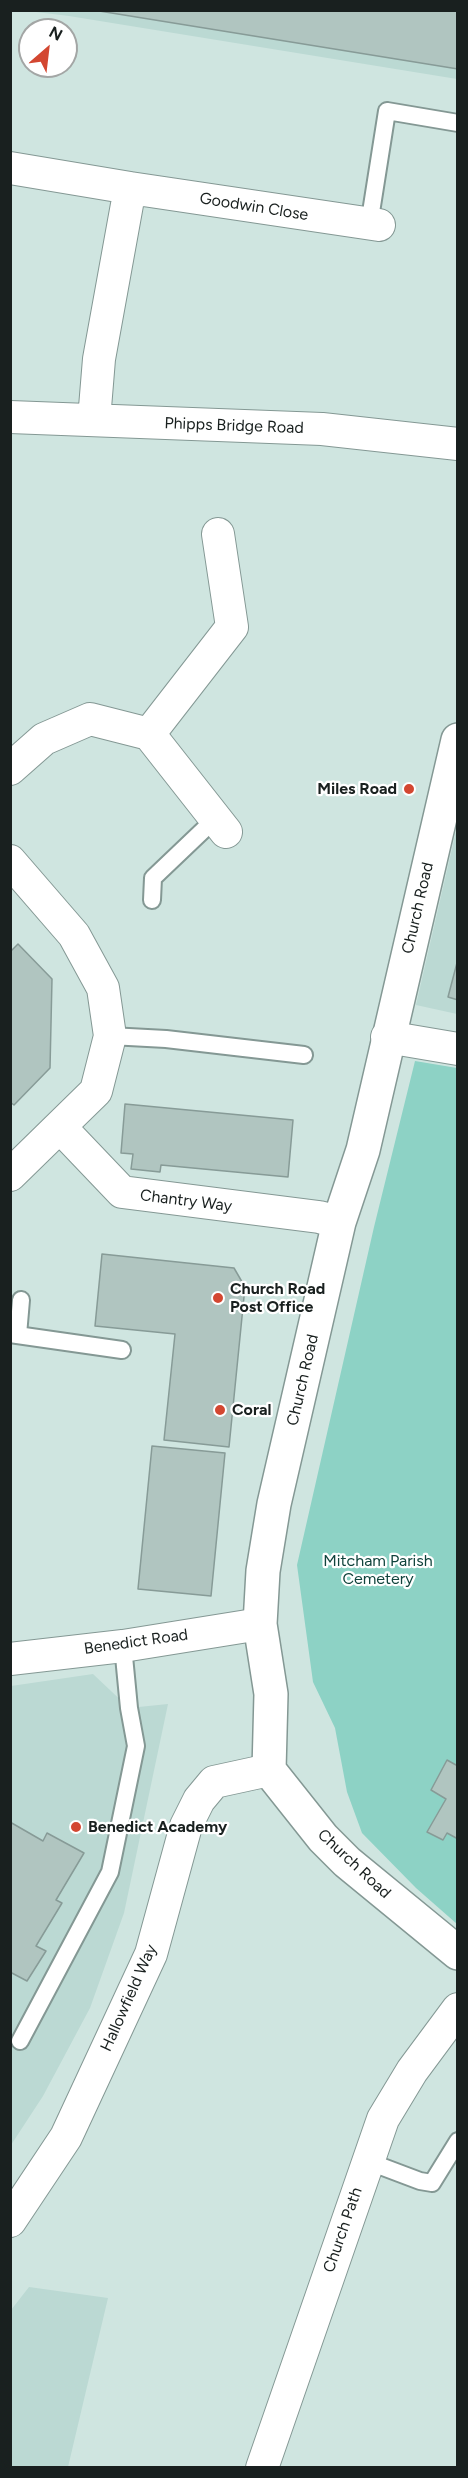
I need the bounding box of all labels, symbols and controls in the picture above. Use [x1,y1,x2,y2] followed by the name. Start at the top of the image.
[18,18,78,78] north arrow
[46,22,66,45] text: N
[198,189,310,225] street label: Goodwin Close
[164,414,304,438] street label: Phipps Bridge Road
[317,779,397,799] place label: Miles Road
[402,782,416,796] marker: Miles Road
[398,860,438,956] street label: Church Road
[139,1186,233,1216] street label: Chantry Way
[230,1279,325,1317] place label: Church Road Post Office
[211,1291,225,1305] marker: Church Road Post Office
[283,1332,323,1428] street label: Church Road
[232,1400,271,1420] place label: Coral
[213,1403,227,1417] marker: Coral
[323,1551,433,1589] park label: Mitcham Parish Cemetery
[83,1625,189,1659] street label: Benedict Road
[88,1817,227,1837] place label: Benedict Academy
[69,1820,83,1834] marker: Benedict Academy
[313,1825,395,1903] street label: Church Road
[97,1941,161,2055] street label: Hallowfield Way
[320,2185,366,2275] street label: Church Path

